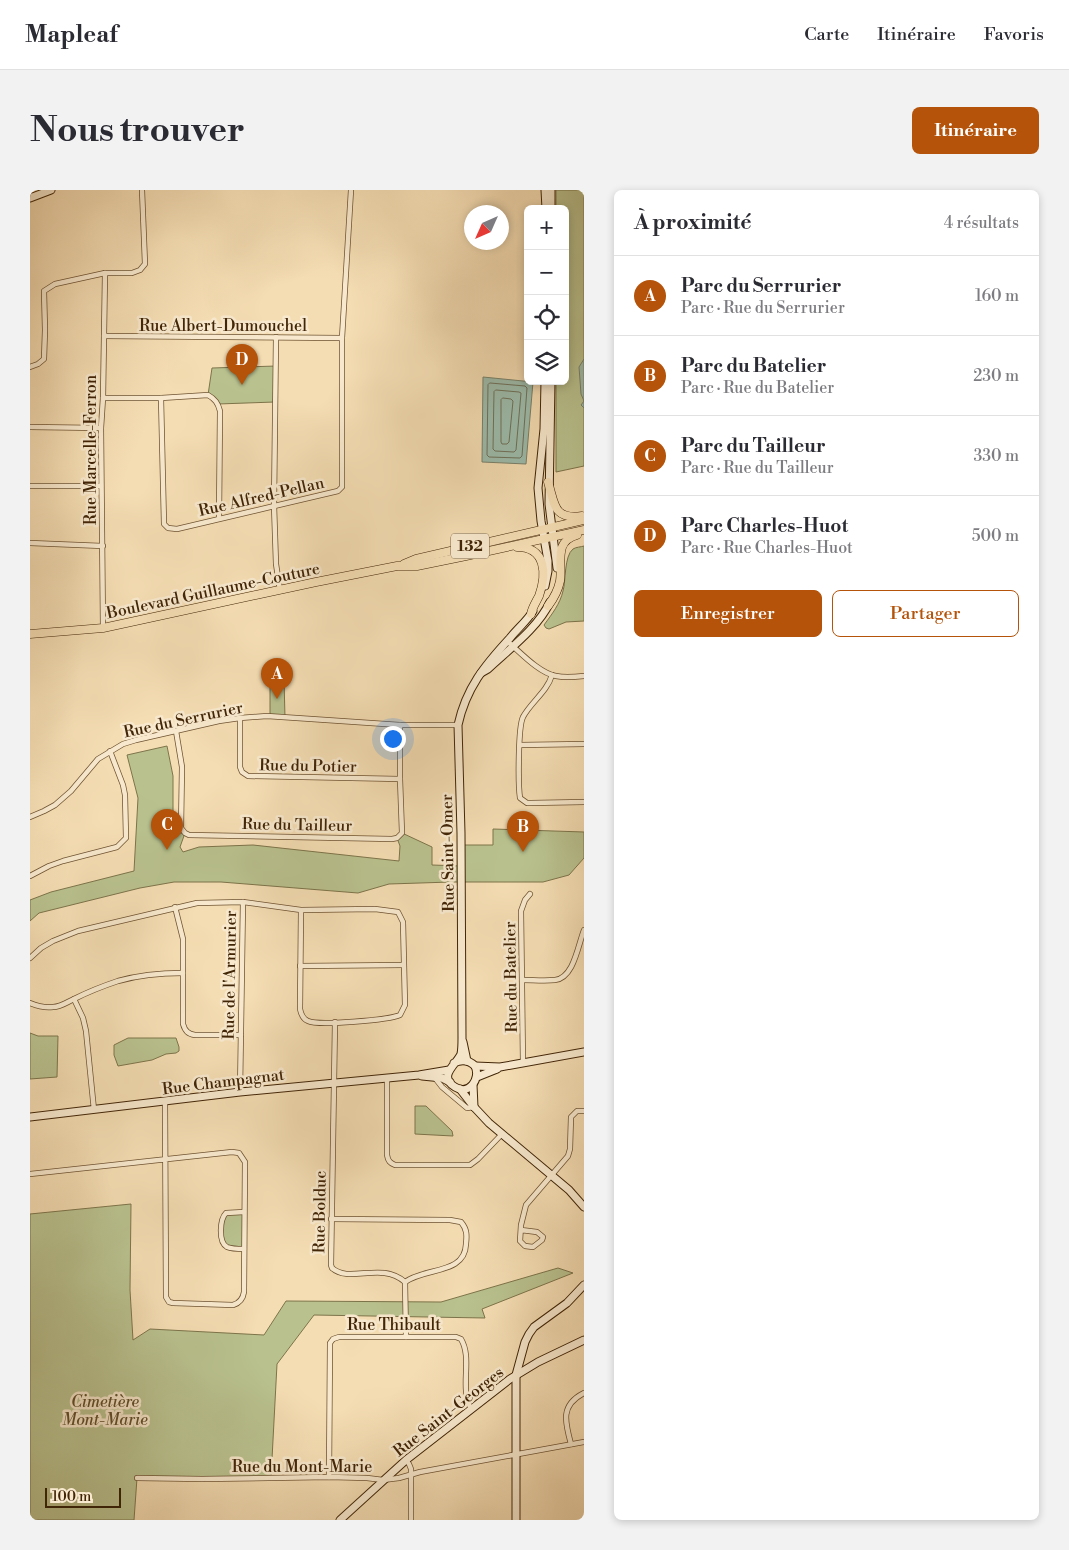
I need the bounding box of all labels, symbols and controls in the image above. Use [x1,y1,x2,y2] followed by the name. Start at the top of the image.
[25,20,118,50] text: Mapleaf
[804,23,849,46] text: Carte
[877,23,956,46] text: Itinéraire
[984,23,1044,46] text: Favoris
[912,107,1039,154] button: Itinéraire
[30,109,245,152] text: Nous trouver
[464,205,509,250] north arrow
[524,205,569,385] map controls
[524,205,569,250] button: +
[634,210,751,236] text: À proximité
[944,213,1019,233] text: 4 résultats
[524,250,569,295] button: −
[681,274,841,298] text: Parc du Serrurier
[644,286,656,306] text: A
[975,286,1019,306] text: 160 m
[524,295,569,340] button: locate
[681,298,845,318] text: Parc · Rue du Serrurier
[139,316,307,336] street label: Rue Albert-Dumouchel
[524,340,569,385] button: layers
[226,344,258,385] pin: D
[681,354,826,378] text: Parc du Batelier
[644,366,656,386] text: B
[973,366,1019,386] text: 230 m
[81,374,101,525] street label: Rue Marcelle-Ferron
[681,378,834,398] text: Parc · Rue du Batelier
[681,434,826,458] text: Parc du Tailleur
[644,446,656,466] text: C
[973,446,1019,466] text: 330 m
[681,458,834,478] text: Parc · Rue du Tailleur
[196,473,326,521] street label: Rue Alfred-Pellan
[681,514,848,538] text: Parc Charles-Huot
[644,526,656,546] text: D
[972,526,1019,546] text: 500 m
[451,534,489,558] road number: 132
[681,538,853,558] text: Parc · Rue Charles-Huot
[104,559,322,624] street label: Boulevard Guillaume-Couture
[634,590,822,637] button: Enregistrer
[832,590,1019,637] button: Partager
[261,658,293,699] pin: A
[122,698,245,742] street label: Rue du Serrurier
[380,726,406,752] your location
[259,755,357,777] street label: Rue du Potier
[437,794,459,912] street label: Rue Saint-Omer
[151,809,183,850] pin: C
[507,811,539,852] pin: B
[242,814,352,836] street label: Rue du Tailleur
[219,910,241,1040] street label: Rue de l'Armurier
[500,921,522,1033] street label: Rue du Batelier
[161,1065,286,1099] street label: Rue Champagnat
[309,1170,331,1254] street label: Rue Bolduc
[347,1315,441,1335] street label: Rue Thibault
[389,1362,508,1461] street label: Rue Saint-Georges
[62,1392,148,1430] park label: Cimetière Mont-Marie
[232,1457,372,1477] street label: Rue du Mont-Marie
[45,1485,121,1508] scale bar
[52,1488,91,1506] text: 100 m

